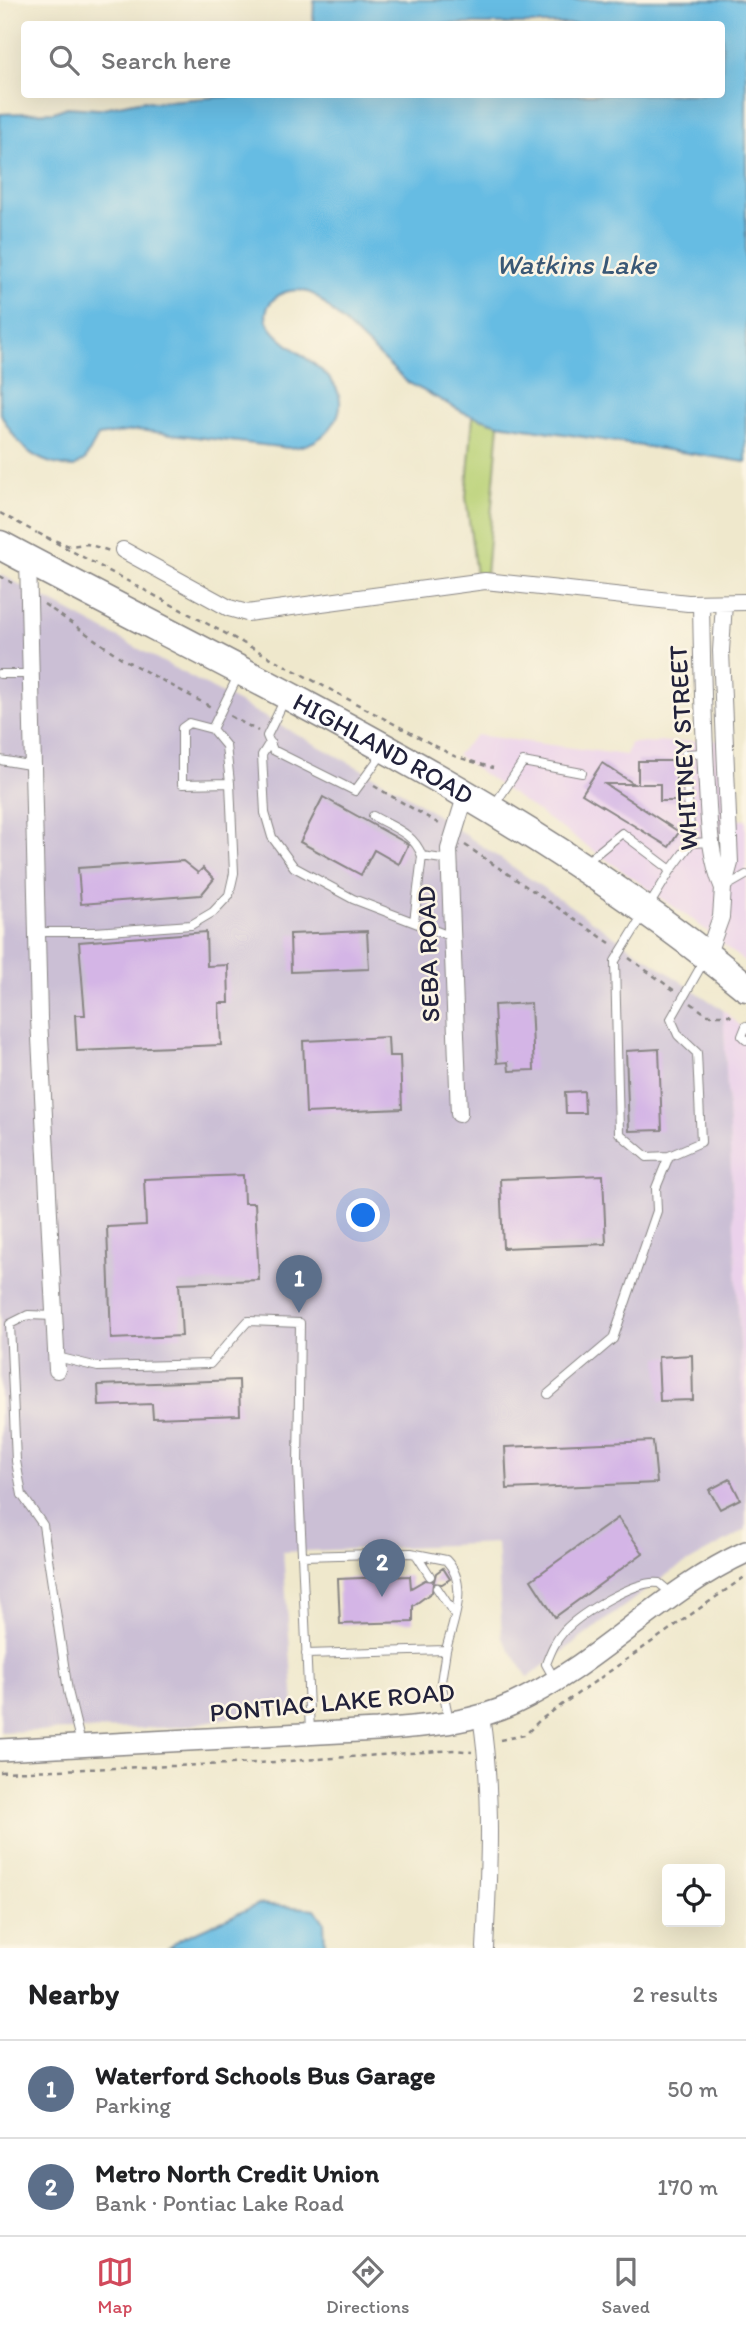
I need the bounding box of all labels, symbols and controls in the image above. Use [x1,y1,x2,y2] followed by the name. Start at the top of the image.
[21,21,725,98] search box
[45,41,83,79] icon: search
[101,44,231,76] text: Search here
[496,247,658,281] water label: Watkins Lake
[662,644,704,852] street label: WHITNEY STREET
[288,685,479,811] street label: HIGHLAND ROAD
[410,885,446,1023] street label: SEBA ROAD
[346,1198,380,1232] your location
[276,1255,322,1313] pin: 1
[359,1539,405,1597] pin: 2
[208,1675,456,1729] street label: PONTIAC LAKE ROAD
[662,1864,725,1927] map controls
[662,1864,725,1927] button: locate
[28,1975,119,2012] text: Nearby
[632,1980,718,2008] text: 2 results
[95,2059,436,2091] text: Waterford Schools Bus Garage
[46,2075,56,2103] text: 1
[667,2075,718,2103] text: 50 m
[95,2091,171,2119] text: Parking
[95,2157,379,2189] text: Metro North Credit Union
[45,2173,57,2201] text: 2
[657,2173,718,2201] text: 170 m
[95,2189,344,2217] text: Bank · Pontiac Lake Road
[96,2253,134,2318] tab: Map
[326,2253,410,2318] tab: Directions
[602,2253,650,2318] tab: Saved

